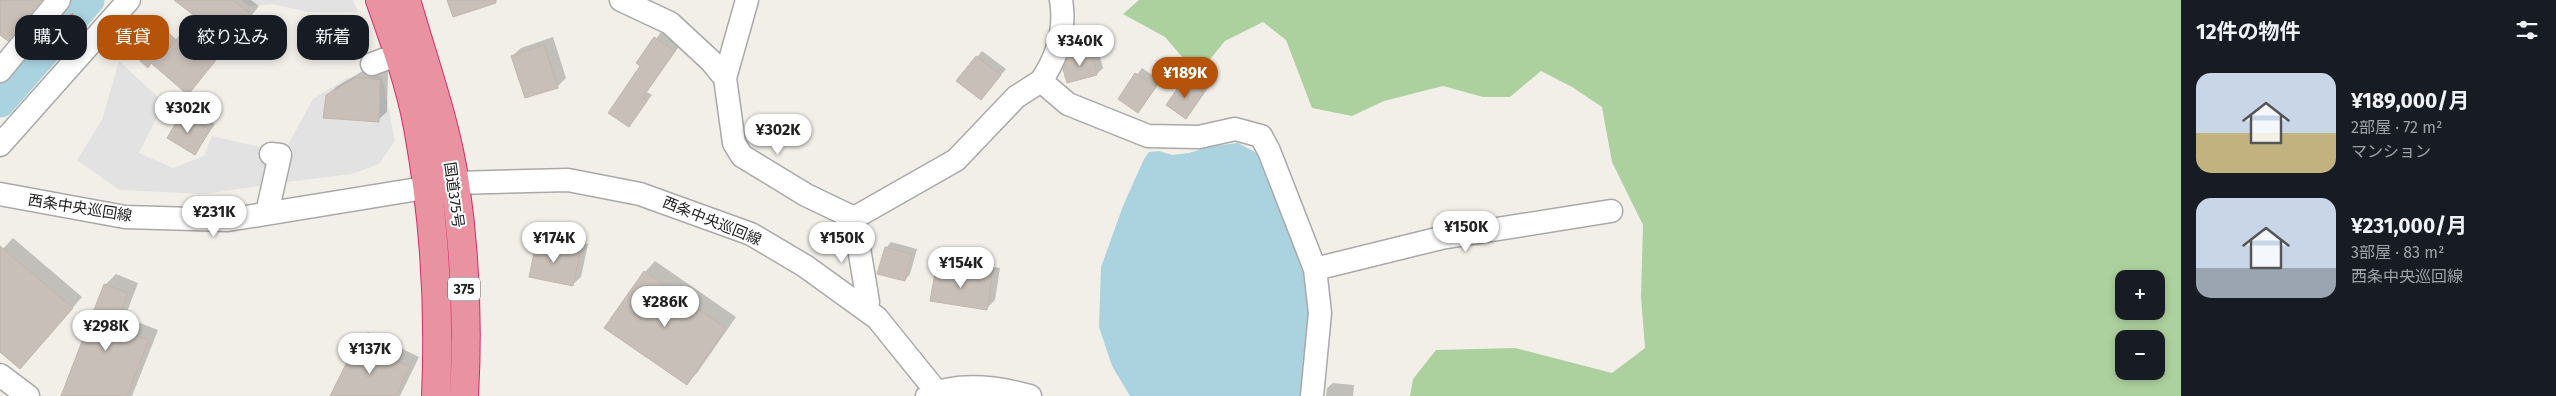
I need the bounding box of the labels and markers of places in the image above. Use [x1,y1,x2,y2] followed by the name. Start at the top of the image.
[1045,24,1115,67] pin: ¥340K
[1150,56,1220,99] pin: ¥189K
[153,92,223,134] pin: ¥302K
[743,114,813,156] pin: ¥302K
[179,196,249,238] pin: ¥231K
[1431,210,1501,253] pin: ¥150K
[519,222,589,264] pin: ¥174K
[807,222,877,264] pin: ¥150K
[926,246,996,289] pin: ¥154K
[630,286,700,328] pin: ¥286K
[71,310,141,352] pin: ¥298K
[335,332,405,375] pin: ¥137K

